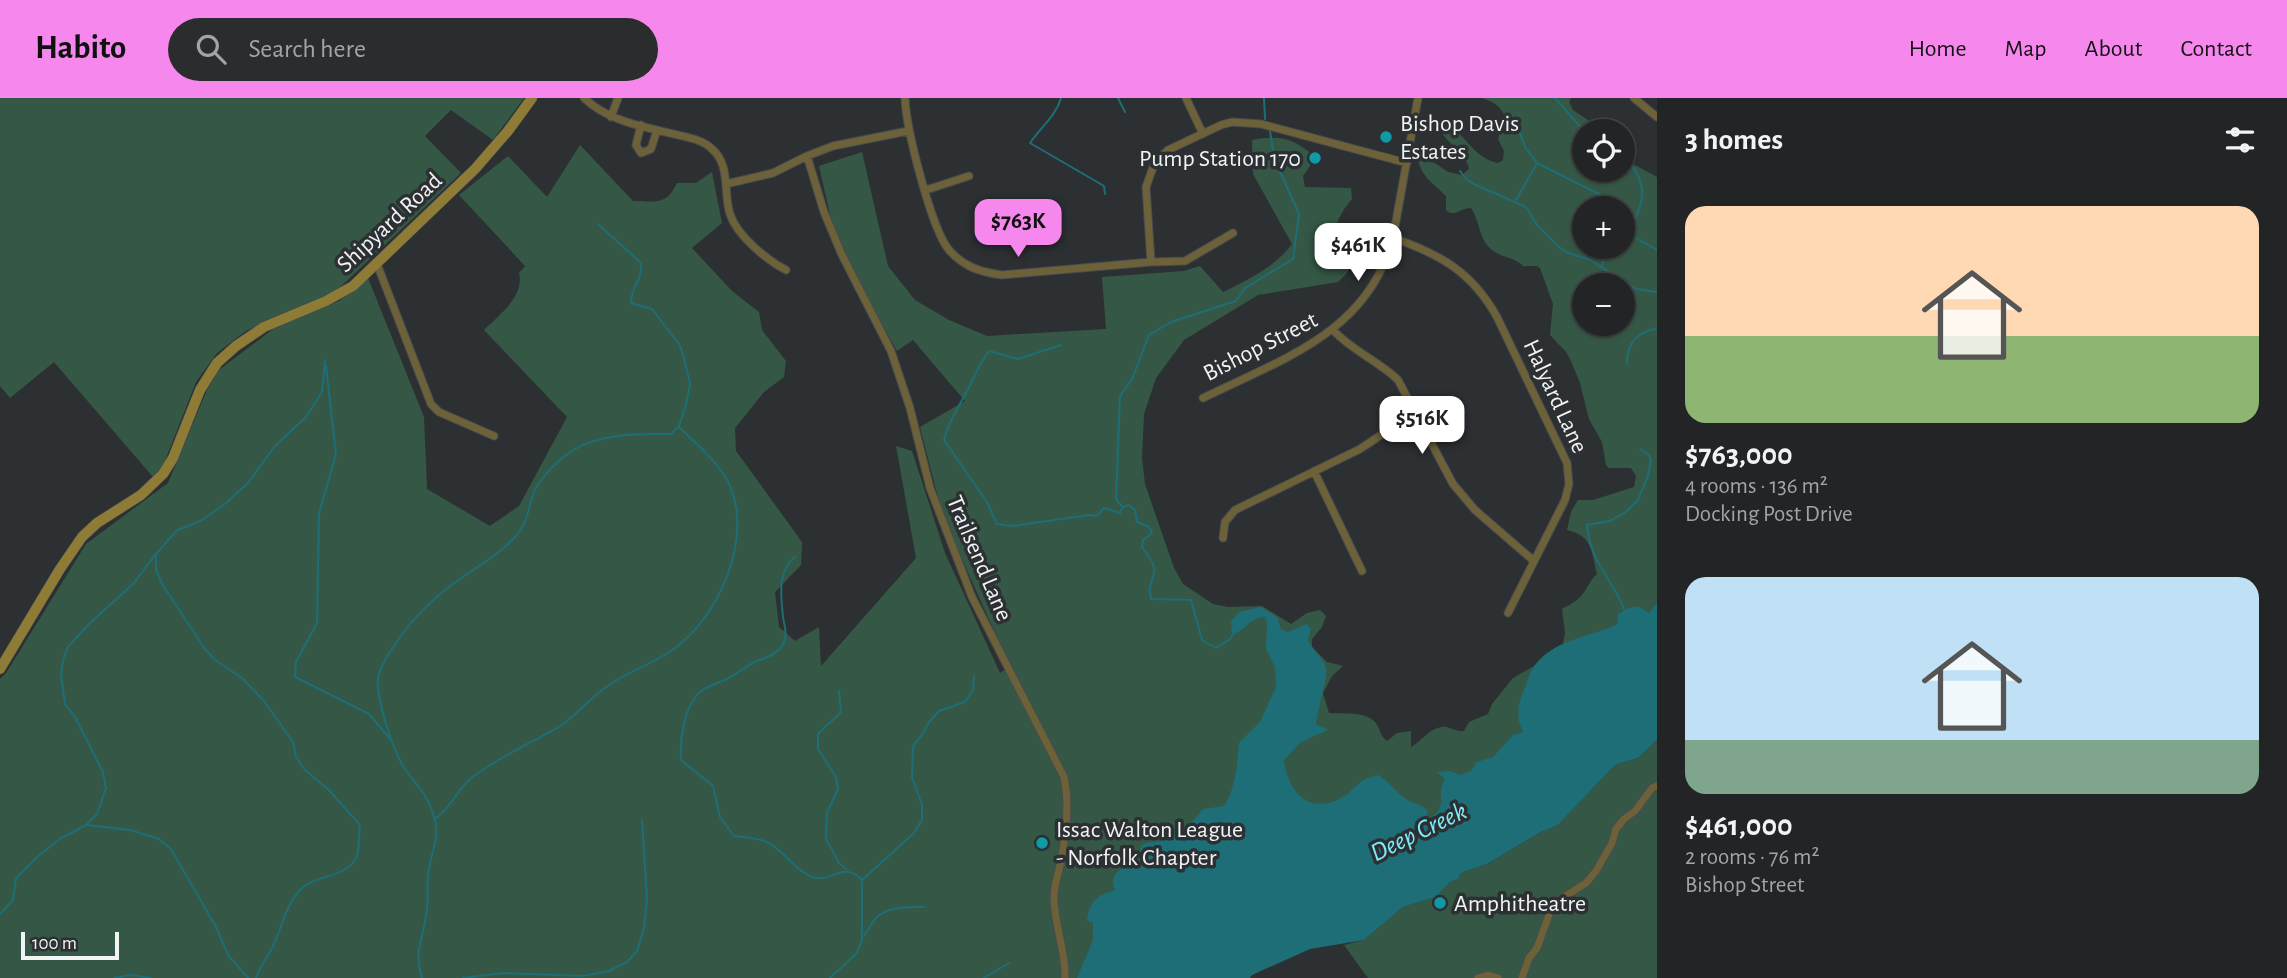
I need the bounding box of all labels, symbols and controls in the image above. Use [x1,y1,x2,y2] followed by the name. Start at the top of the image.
[168,18,658,81] search box
[192,30,230,68] icon: search
[35,32,126,65] text: Habito
[248,36,366,62] text: Search here
[1909,37,1967,61] text: Home
[2005,37,2047,61] text: Map
[2085,37,2142,61] text: About
[2180,37,2252,61] text: Contact
[1400,112,1519,164] place label: Bishop Davis Estates
[1572,119,1635,336] map controls
[1572,119,1635,182] button: locate
[2221,121,2259,159] icon: filters
[1685,125,1783,155] text: 3 homes
[1378,129,1394,145] marker: Bishop Davis Estates
[1139,147,1301,171] place label: Pump Station 170
[1307,150,1323,166] marker: Pump Station 170
[333,168,447,277] street label: Shipyard Road
[1572,196,1635,259] button: +
[969,200,1067,259] pin: $763K
[991,210,1045,233] text: $763K
[1309,223,1407,283] pin: $461K
[1331,234,1385,257] text: $461K
[1909,252,2035,378] icon: home
[1572,273,1635,336] button: −
[1200,308,1322,386] street label: Bishop Street
[1518,336,1592,457] street label: Halyard Lane
[1373,396,1471,456] pin: $516K
[1395,407,1449,430] text: $516K
[1685,440,1793,470] text: $763,000
[1685,475,1828,498] text: 4 rooms · 136 m²
[942,492,1016,625] street label: Trailsend Lane
[1685,503,1853,526] text: Docking Post Drive
[1909,623,2035,749] icon: home
[1366,798,1471,866] water label: Deep Creek
[1685,811,1793,841] text: $461,000
[1056,818,1243,870] place label: Issac Walton League - Norfolk Chapter
[1034,835,1050,851] marker: Issac Walton League - Norfolk Chapter
[1685,846,1819,869] text: 2 rooms · 76 m²
[1685,874,1804,897] text: Bishop Street
[1454,892,1586,916] place label: Amphitheatre
[1432,895,1448,911] marker: Amphitheatre
[21,929,119,961] scale bar
[32,934,77,953] text: 100 m

